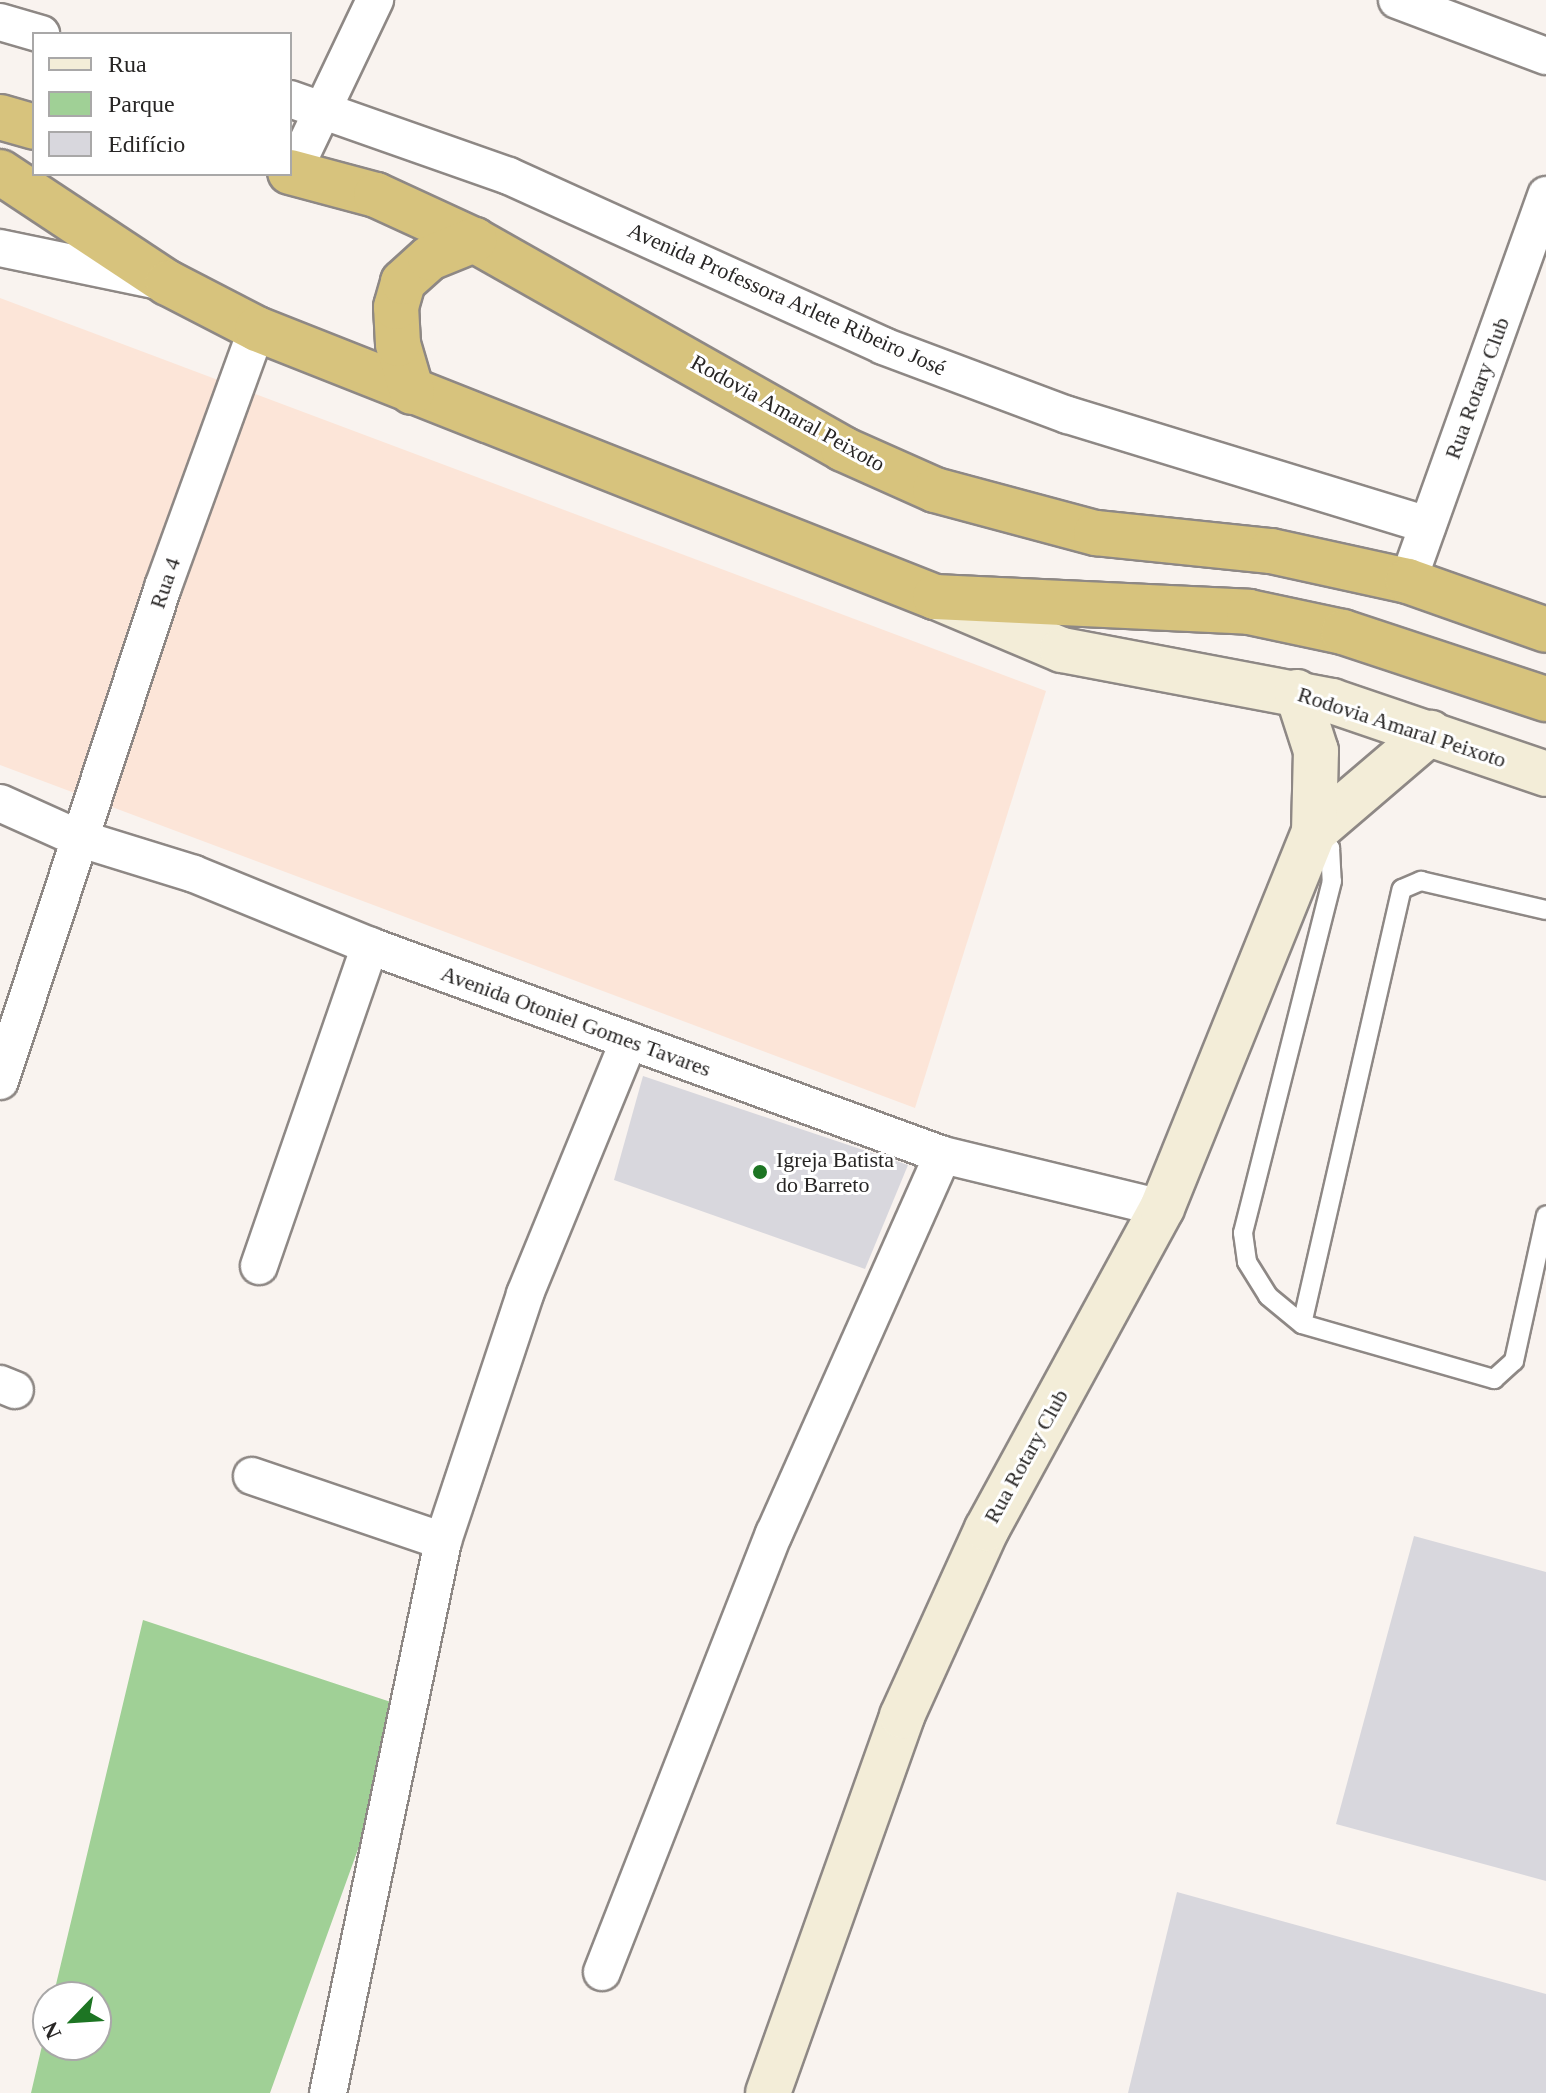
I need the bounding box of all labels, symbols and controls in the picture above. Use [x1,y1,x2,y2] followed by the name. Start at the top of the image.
[32,32,292,176] legend
[108,51,147,77] text: Rua
[108,91,175,117] text: Parque
[108,131,185,157] text: Edifício
[623,216,951,382] street label: Avenida Professora Arlete Ribeiro José
[1439,313,1515,463] street label: Rua Rotary Club
[686,348,890,478] street label: Rodovia Amaral Peixoto
[144,554,186,612] street label: Rua 4
[1294,681,1510,773] street label: Rodovia Amaral Peixoto
[437,960,715,1082] street label: Avenida Otoniel Gomes Tavares
[776,1146,894,1198] place label: Igreja Batista do Barreto
[751,1163,769,1181] marker: Igreja Batista do Barreto
[978,1384,1074,1528] street label: Rua Rotary Club
[32,1981,112,2061] north arrow
[37,2018,66,2043] text: N

